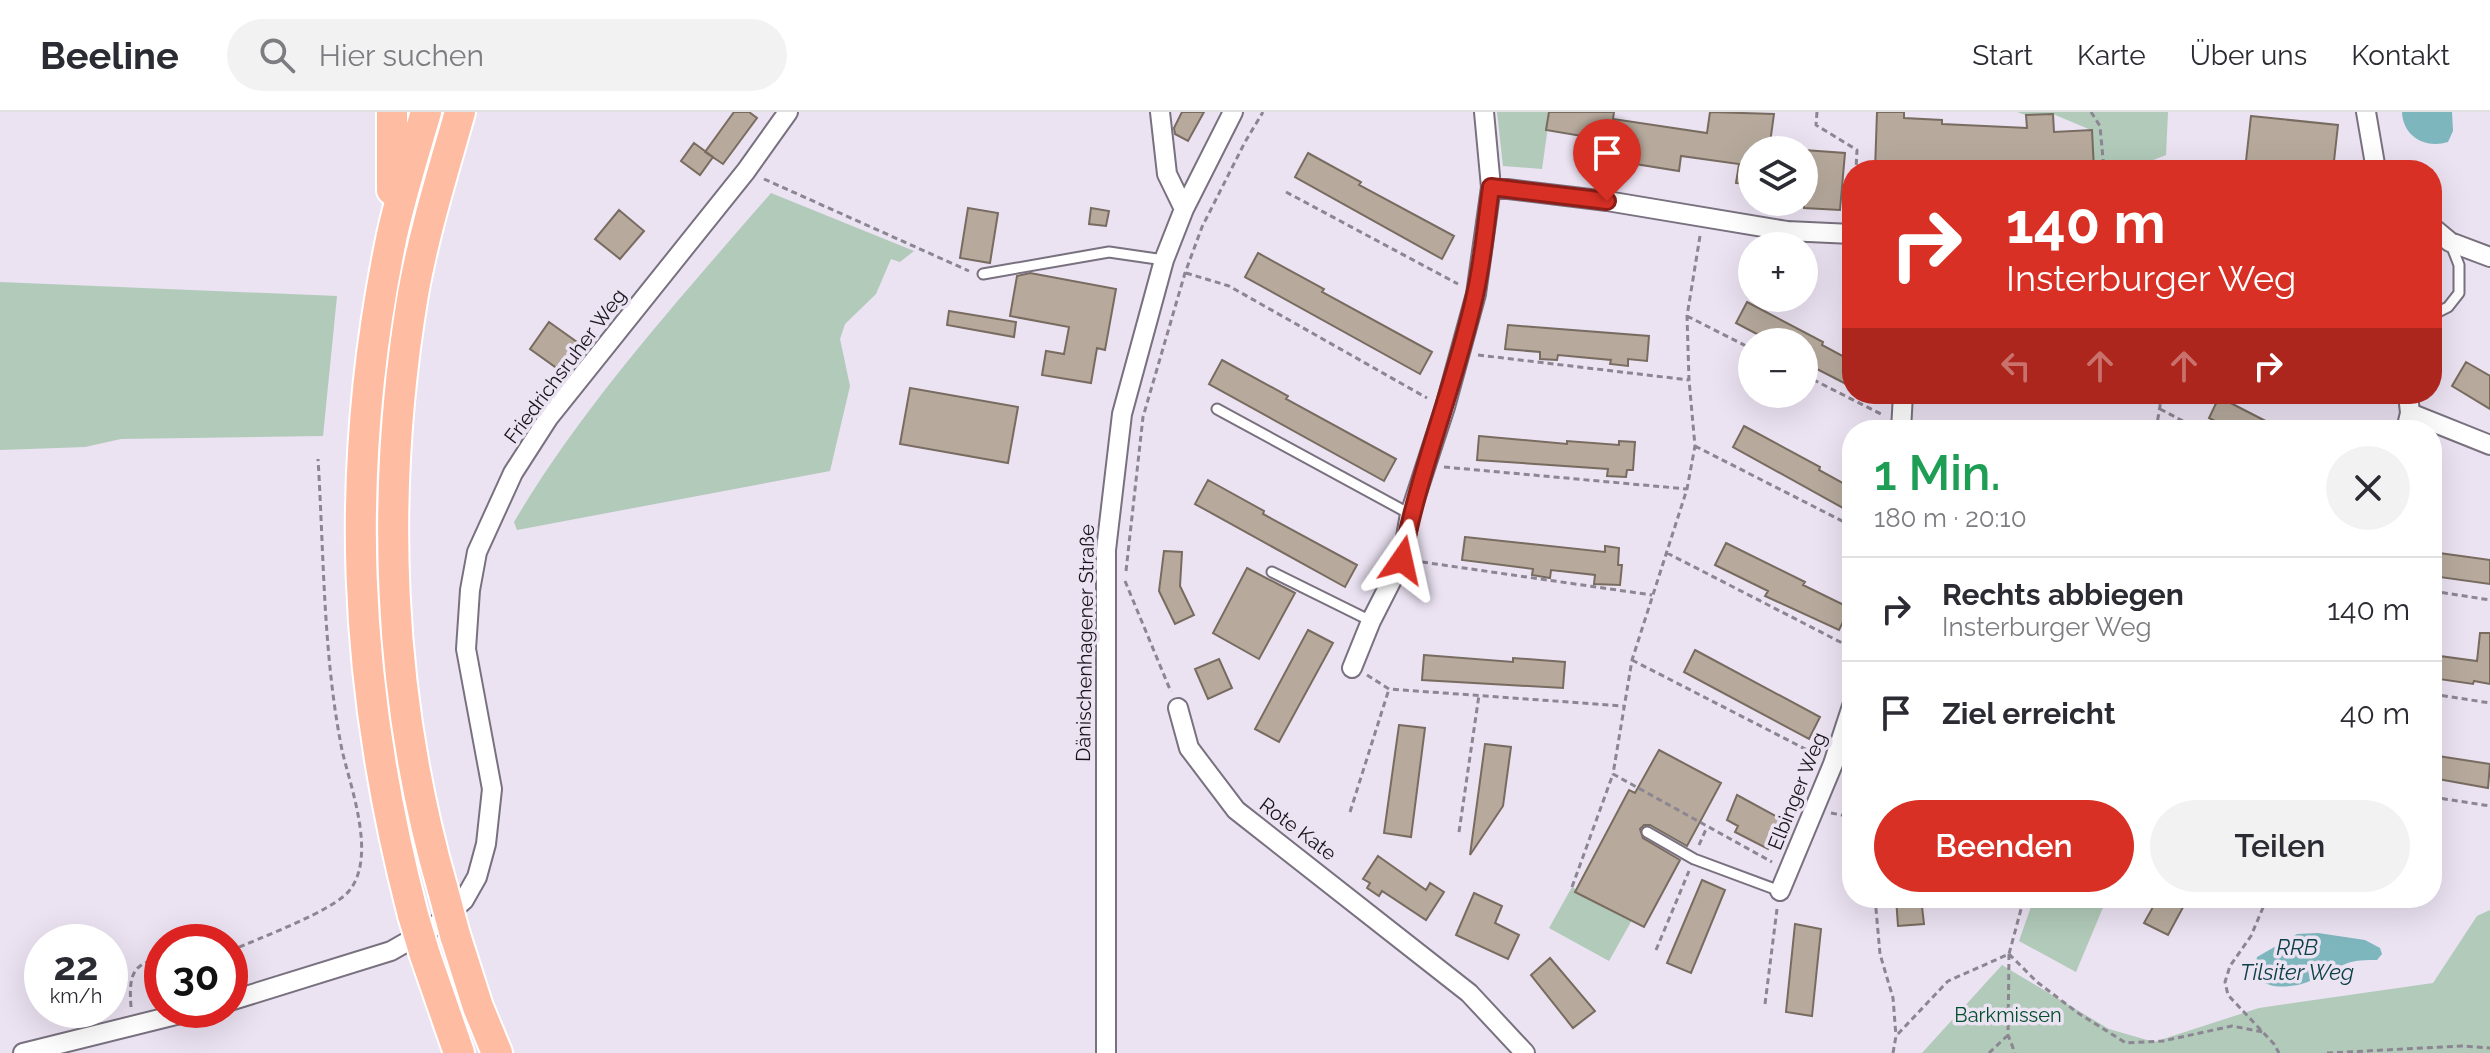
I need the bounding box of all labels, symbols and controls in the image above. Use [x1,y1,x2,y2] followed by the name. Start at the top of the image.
[227,19,787,91] search box
[40,33,179,78] text: Beeline
[255,33,299,77] icon: search
[319,38,484,73] text: Hier suchen
[1972,39,2033,72] text: Start
[2077,39,2146,72] text: Karte
[2190,39,2307,72] text: Über uns
[2351,39,2450,72] text: Kontakt
[1573,119,1641,201] pin
[1585,131,1629,175] icon: arrive
[1738,136,1818,408] map controls
[1738,136,1818,216] button: layers
[2006,190,2166,256] text: 140 m
[1874,192,1978,296] icon: right
[1738,232,1818,312] button: +
[2006,257,2296,299] text: Insterburger Weg
[499,284,631,448] street label: Friedrichsruher Weg
[1738,328,1818,408] button: −
[1994,344,2038,388] icon: left
[2078,344,2122,388] icon: ahead
[2162,344,2206,388] icon: ahead
[2246,344,2290,388] icon: right
[1874,445,2001,501] text: 1 Min.
[2326,446,2410,530] button: close
[1874,503,2027,533] text: 180 m · 20:10
[1360,518,1444,602] position arrow
[1071,524,1099,762] street label: Dänischenhagener Straße
[1942,577,2184,612] text: Rechts abbiegen
[1874,587,1918,631] icon: right
[2327,592,2410,627] text: 140 m
[1942,612,2152,642] text: Insterburger Weg
[1874,691,1918,735] icon: arrive
[1942,696,2115,731] text: Ziel erreicht
[2340,696,2410,731] text: 40 m
[1763,729,1831,853] street label: Elbinger Weg
[1255,792,1341,866] street label: Rote Kate
[1874,800,2134,892] button: Beenden
[2150,800,2410,892] button: Teilen
[144,924,248,1028] speed limit sign: 30
[2240,934,2354,985] water label: RRB Tilsiter Weg
[53,942,99,989] text: 22
[50,984,102,1008] text: km/h
[1954,1003,2062,1027] park label: Barkmissen

